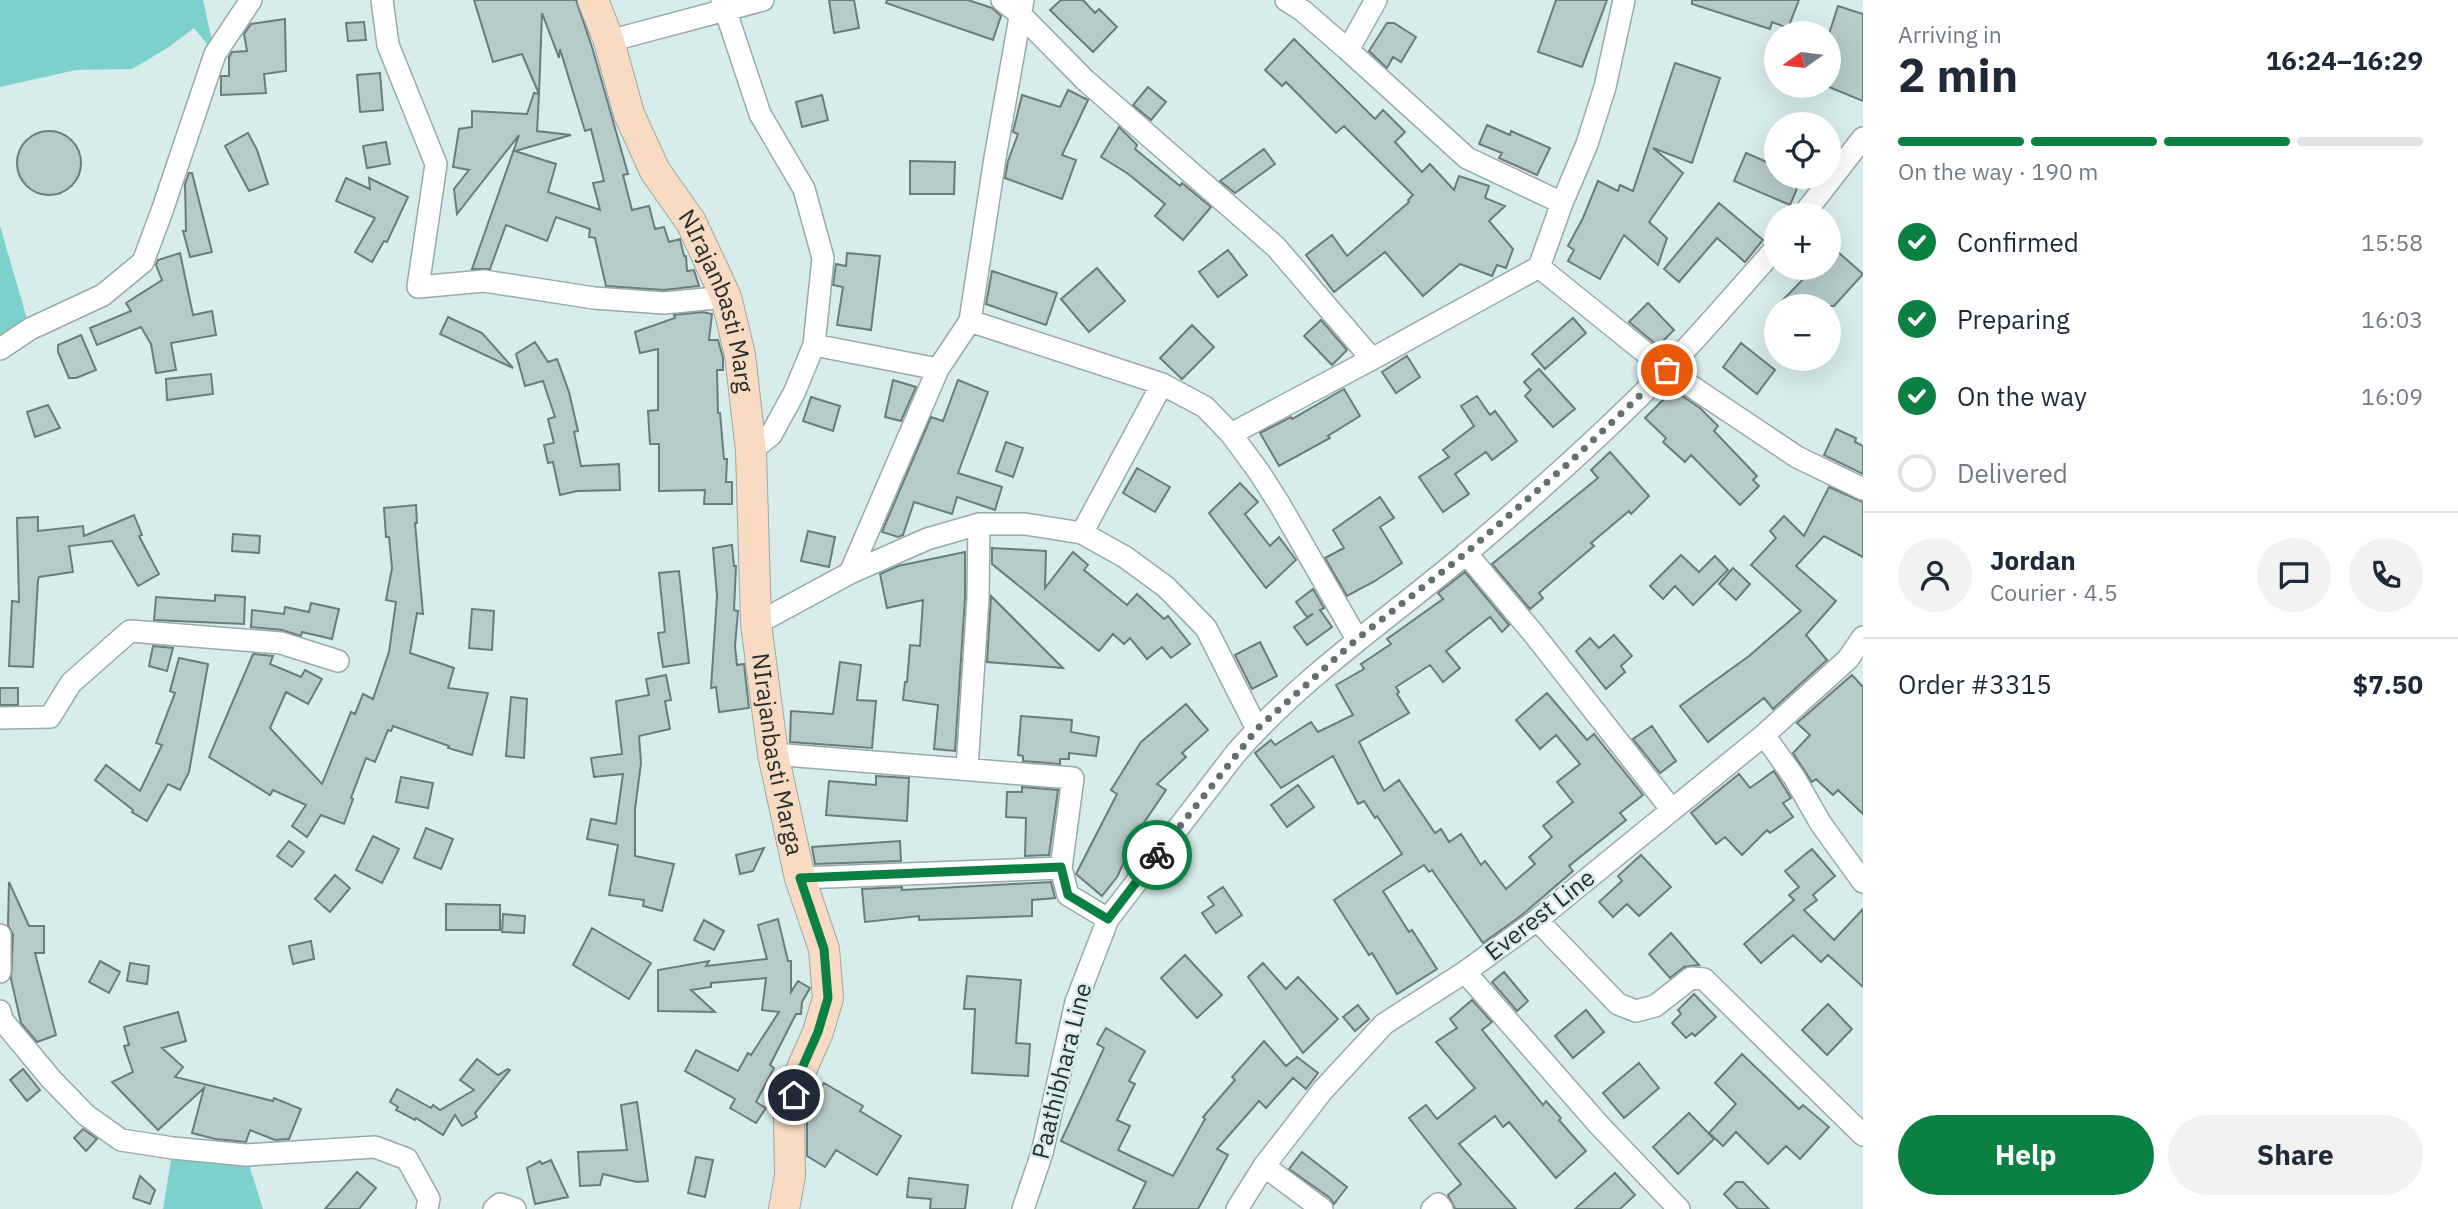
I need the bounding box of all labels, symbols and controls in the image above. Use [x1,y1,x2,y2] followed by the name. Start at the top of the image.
[1898,19,2002,49] text: Arriving in
[1764,21,1841,98] north arrow
[1764,21,1841,371] map controls
[2266,43,2423,77] text: 16:24–16:29
[1898,45,2018,105] text: 2 min
[1764,112,1841,189] button: locate
[1898,156,2098,186] text: On the way · 190 m
[672,202,761,395] street label: NIrajanbasti Marg
[1764,203,1841,280] button: +
[1898,223,1936,261] icon: check
[1957,225,2079,259] text: Confirmed
[2361,227,2423,257] text: 15:58
[1764,294,1841,371] button: −
[1898,300,1936,338] icon: check
[1957,302,2070,336] text: Preparing
[2361,304,2423,334] text: 16:03
[1637,340,1697,400] pin
[1648,351,1686,389] icon: bag
[1898,377,1936,415] icon: check
[1957,379,2087,413] text: On the way
[2361,381,2423,411] text: 16:09
[1957,456,2068,490] text: Delivered
[1898,538,1972,612] button: person
[2257,538,2331,612] button: chat
[2349,538,2423,612] button: phone
[1990,543,2076,577] text: Jordan
[1990,577,2118,607] text: Courier · 4.5
[745,651,812,858] street label: NIrajanbasti Marga
[1898,667,2052,701] text: Order #3315
[2353,667,2423,701] text: $7.50
[1122,820,1192,890] courier
[1138,836,1176,874] icon: bike
[1478,861,1601,967] street label: Everest Line
[1024,979,1098,1162] street label: Paathibhara Line
[764,1065,824,1125] pin
[775,1076,813,1114] icon: home
[1898,1115,2154,1195] button: Help
[2168,1115,2423,1195] button: Share

